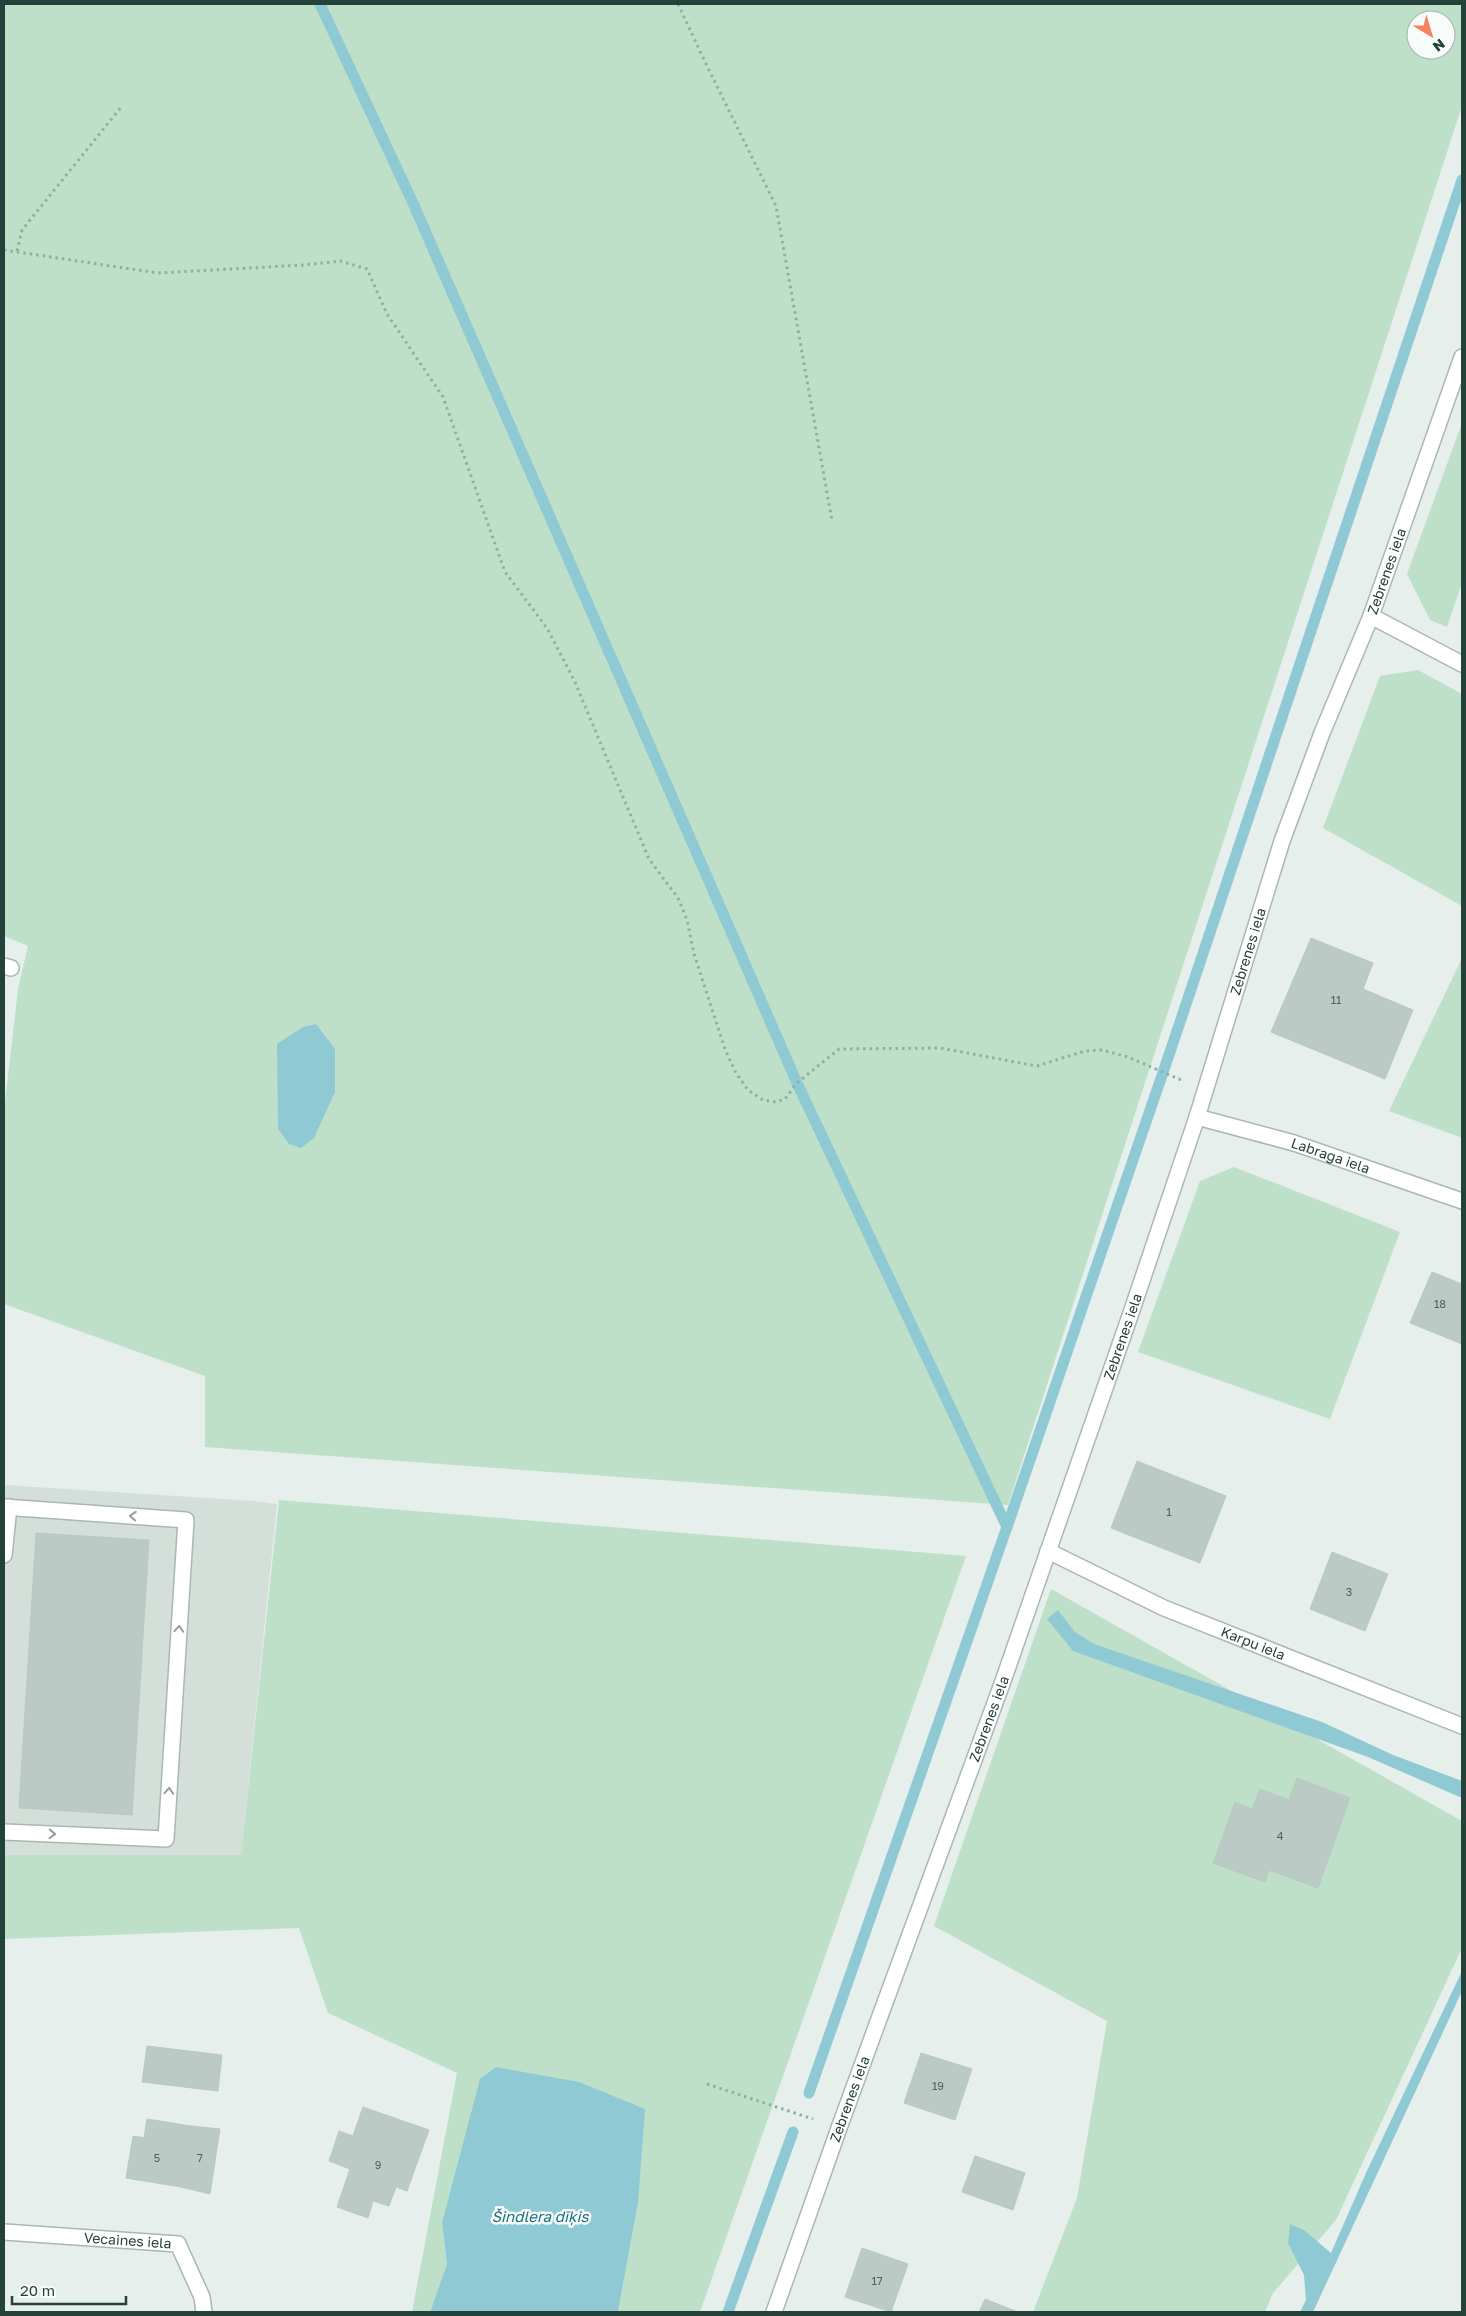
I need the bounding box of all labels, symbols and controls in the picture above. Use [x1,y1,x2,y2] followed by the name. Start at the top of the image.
[1406,10,1456,60] north arrow
[1430,36,1449,56] text: N
[1363,526,1409,616] street label: Zebrenes iela
[1226,906,1269,997] street label: Zebrenes iela
[1331,993,1341,1006] house number: 11
[1289,1134,1372,1177] street label: Labraga iela
[1099,1291,1145,1382] street label: Zebrenes iela
[1434,1297,1446,1310] house number: 18
[1166,1505,1172,1518] house number: 1
[128,1511,136,1522] one-way arrow
[1346,1585,1352,1598] house number: 3
[1219,1622,1288,1663] street label: Karpu iela
[174,1624,185,1632] one-way arrow
[965,1673,1012,1764] street label: Zebrenes iela
[164,1786,175,1794] one-way arrow
[49,1829,57,1840] one-way arrow
[1277,1829,1284,1842] house number: 4
[826,2054,873,2144] street label: Zebrenes iela
[932,2079,944,2092] house number: 19
[154,2151,160,2164] house number: 5
[197,2151,203,2164] house number: 7
[375,2158,381,2171] house number: 9
[491,2207,590,2226] water label: Šindlera dīķis
[83,2229,172,2252] street label: Vecaines iela
[12,2274,126,2306] scale bar
[871,2274,883,2287] house number: 17
[20,2281,55,2299] text: 20 m

